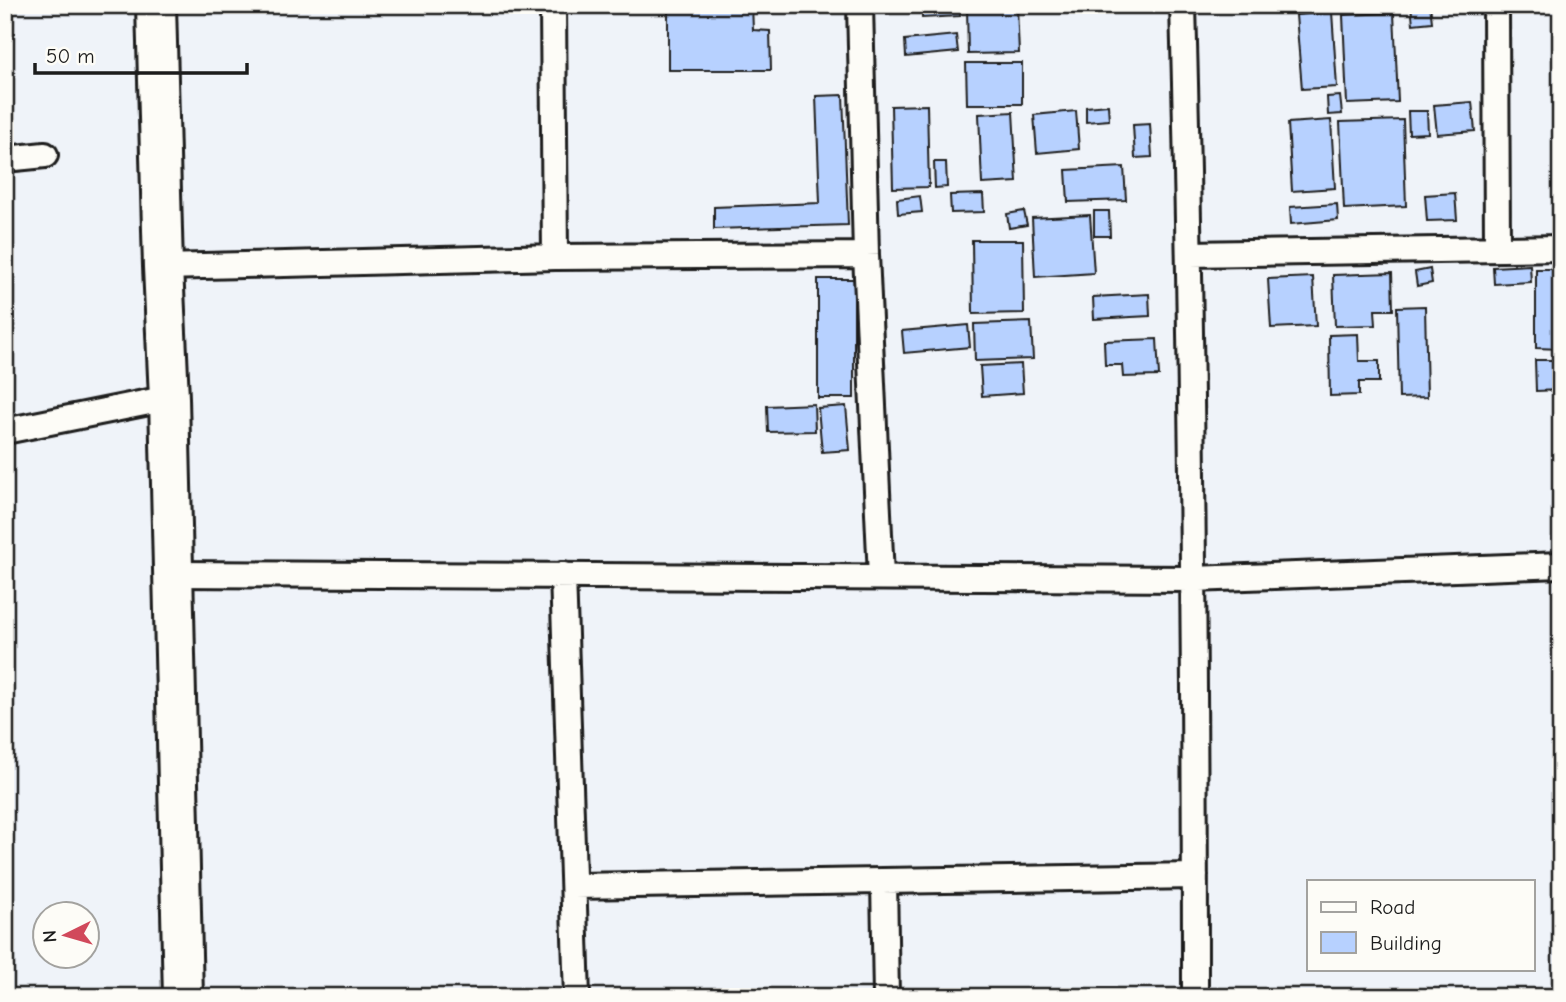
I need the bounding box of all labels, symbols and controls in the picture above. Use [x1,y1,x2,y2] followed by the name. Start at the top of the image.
[35,32,247,76] scale bar
[46,44,95,68] text: 50 m
[1307,880,1534,970] legend
[1370,895,1415,919] text: Road
[32,900,102,970] north arrow
[39,929,62,944] text: N
[1370,931,1442,955] text: Building

